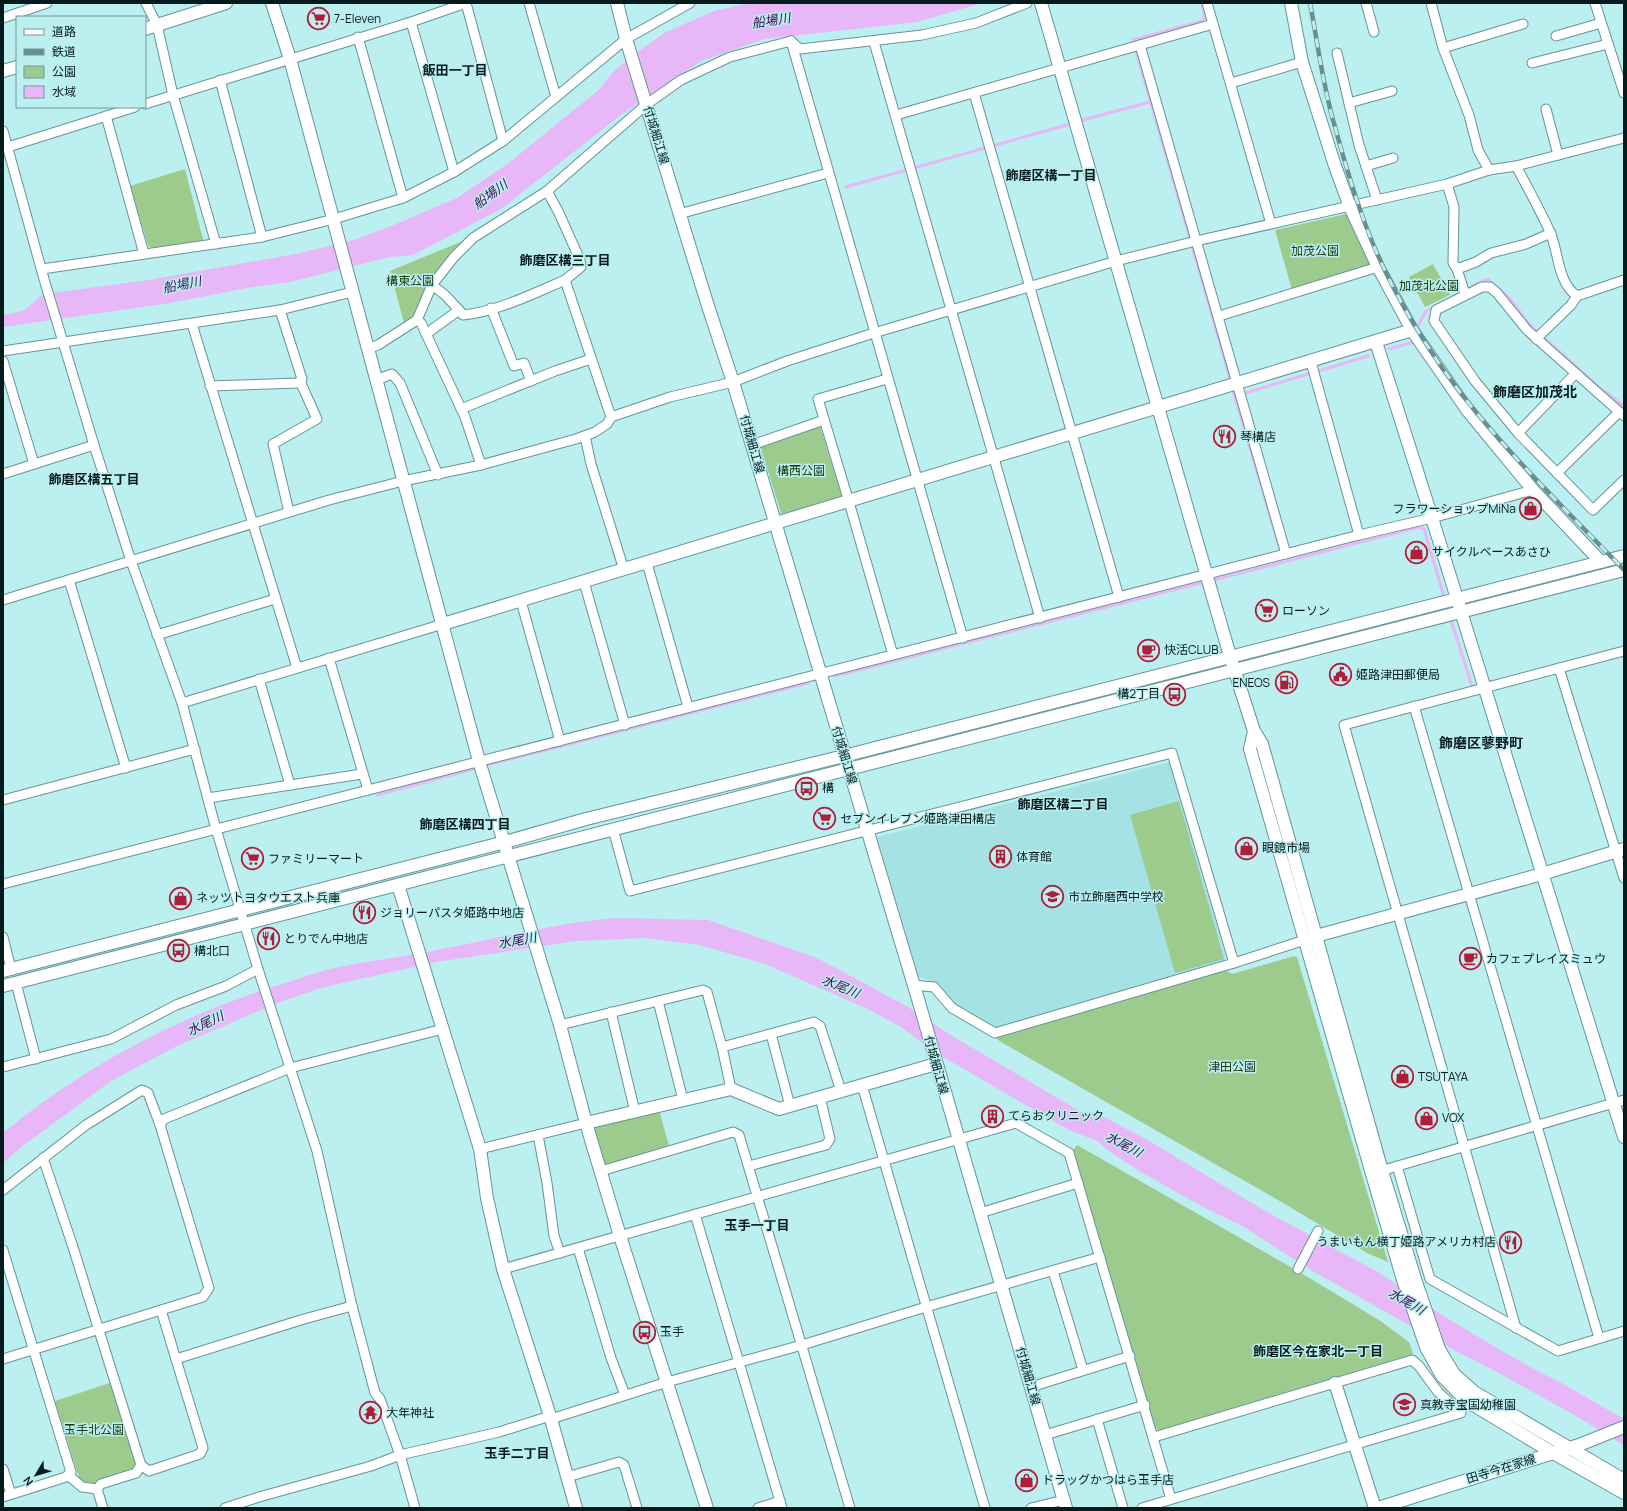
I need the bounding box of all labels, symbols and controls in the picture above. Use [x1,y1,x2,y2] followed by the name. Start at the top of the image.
[305,6,331,32] supermarket icon: 7-Eleven
[750,8,794,32] water label: 船場川
[334,10,381,27] place label: 7-Eleven
[16,16,146,108] legend
[52,23,76,40] text: 道路
[52,43,76,60] text: 鉄道
[422,61,488,79] district label: 飯田一丁目
[52,63,76,80] text: 公園
[52,83,76,100] text: 水域
[640,104,673,166] street label: 付城細江線
[1005,166,1097,184] district label: 飾磨区構一丁目
[469,174,513,213] water label: 船場川
[1291,242,1339,259] park label: 加茂公園
[519,251,611,269] district label: 飾磨区構三丁目
[161,271,205,297] water label: 船場川
[386,272,434,289] park label: 構東公園
[1399,277,1459,294] park label: 加茂北公園
[1493,382,1577,401] district label: 飾磨区加茂北
[736,413,769,475] street label: 付城細江線
[1211,424,1237,450] restaurant icon: 琴構店
[1240,428,1276,445] place label: 琴構店
[777,462,825,479] park label: 構西公園
[48,470,140,488] district label: 飾磨区構五丁目
[1518,496,1544,522] shop icon: フラワーショップMiNa
[1392,500,1516,517] place label: フラワーショップMiNa
[1404,539,1430,565] shop icon: サイクルベースあさひ
[1432,543,1551,560] place label: サイクルベースあさひ
[1254,598,1280,624] supermarket icon: ローソン
[1282,602,1330,619] place label: ローソン
[1136,637,1162,663] cafe icon: 快活CLUB
[1164,641,1219,658] place label: 快活CLUB
[1327,662,1353,688] public building icon: 姫路津田郵便局
[1356,666,1440,683] place label: 姫路津田郵便局
[1273,670,1299,696] fuel station icon: ENEOS
[1232,674,1270,691] place label: ENEOS
[1162,681,1188,707] bus stop icon: 構2丁目
[1117,685,1160,702] place label: 構2丁目
[828,724,861,786] street label: 付城細江線
[1439,733,1523,752] district label: 飾磨区蓼野町
[793,775,819,801] bus stop icon: 構
[822,779,834,796] place label: 構
[1017,795,1109,813] district label: 飾磨区構二丁目
[812,806,838,832] supermarket icon: セブンイレブン姫路津田構店
[840,810,996,827] place label: セブンイレブン姫路津田構店
[419,815,511,833] district label: 飾磨区構四丁目
[1233,835,1259,861] shop icon: 眼鏡市場
[1262,839,1310,856] place label: 眼鏡市場
[988,844,1014,870] building icon: 体育館
[240,846,266,872] supermarket icon: ファミリーマート
[1016,848,1052,865] place label: 体育館
[268,850,364,867] place label: ファミリーマート
[1039,884,1065,910] school or university icon: 市立飾磨西中学校
[167,885,193,911] shop icon: ネッツトヨタウエスト兵庫
[1068,888,1164,905] place label: 市立飾磨西中学校
[196,889,340,906] place label: ネッツトヨタウエスト兵庫
[352,900,378,926] restaurant icon: ジョリーパスタ姫路中地店
[380,904,524,921] place label: ジョリーパスタ姫路中地店
[255,926,281,952] restaurant icon: とりでん中地店
[496,927,540,952] water label: 水尾川
[284,930,368,947] place label: とりでん中地店
[165,938,191,964] bus stop icon: 構北口
[194,942,230,959] place label: 構北口
[1458,946,1484,972] cafe icon: カフェプレイスミュウ
[1486,950,1606,967] place label: カフェプレイスミュウ
[820,970,864,1003] water label: 水尾川
[184,1005,228,1040] water label: 水尾川
[920,1034,953,1096] street label: 付城細江線
[1208,1058,1256,1075] park label: 津田公園
[1390,1064,1416,1090] shop icon: TSUTAYA
[1418,1068,1469,1085] place label: TSUTAYA
[979,1103,1005,1129] building icon: てらおクリニック
[1414,1105,1440,1131] shop icon: VOX
[1008,1107,1104,1124] place label: てらおクリニック
[1442,1109,1465,1126] place label: VOX
[1103,1127,1147,1162] water label: 水尾川
[724,1216,790,1234] district label: 玉手一丁目
[1498,1229,1524,1255] restaurant icon: うまいもん横丁姫路アメリカ村店
[1317,1233,1496,1250] place label: うまいもん横丁姫路アメリカ村店
[1386,1283,1430,1320] water label: 水尾川
[631,1319,657,1345] bus stop icon: 玉手
[660,1323,684,1340] place label: 玉手
[1253,1342,1383,1360] district label: 飾磨区今在家北一丁目
[1012,1345,1045,1407] street label: 付城細江線
[1392,1392,1418,1418] school or university icon: 真教寺宝国幼稚園
[1420,1396,1516,1413] place label: 真教寺宝国幼稚園
[358,1400,384,1426] temple icon: 大年神社
[386,1404,434,1421] place label: 大年神社
[64,1421,124,1438] park label: 玉手北公園
[484,1444,550,1462] district label: 玉手二丁目
[1464,1450,1538,1487] street label: 田寺今在家線
[16,1455,56,1495] north arrow
[1013,1467,1039,1493] shop icon: ドラッグかつはら玉手店
[1042,1471,1174,1488] place label: ドラッグかつはら玉手店
[19,1474,36,1489] text: N

